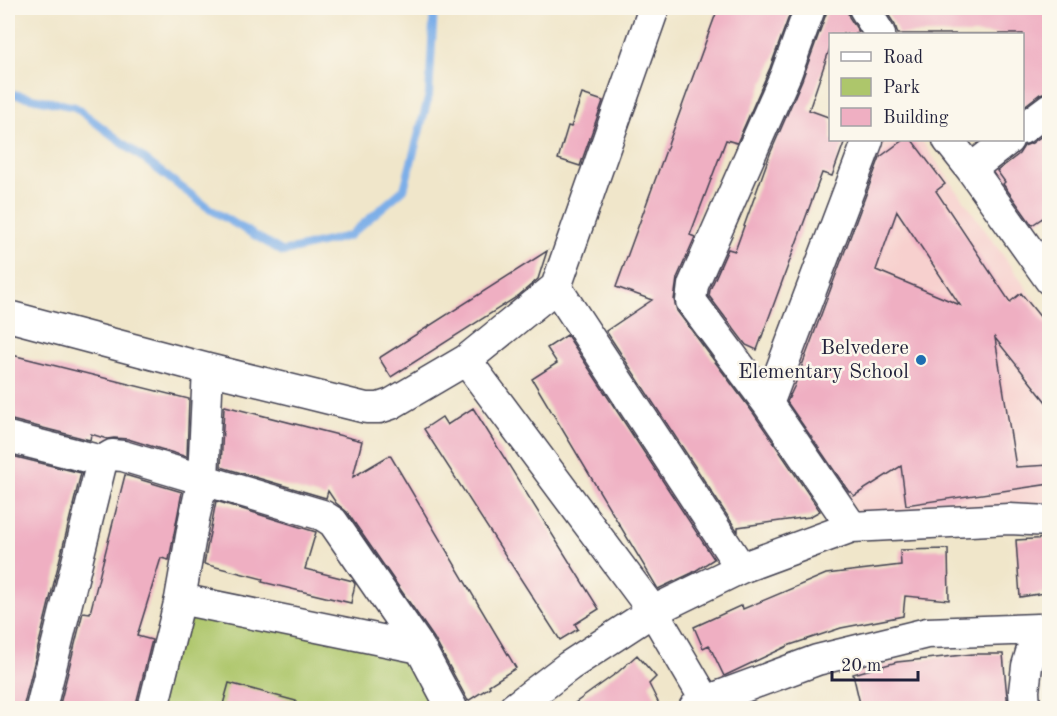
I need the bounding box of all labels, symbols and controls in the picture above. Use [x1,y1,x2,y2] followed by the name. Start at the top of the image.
[829,33,1024,141] legend
[883,49,923,67] text: Road
[883,79,920,97] text: Park
[883,109,949,127] text: Building
[738,338,909,383] place label: Belvedere Elementary School
[914,353,928,367] marker: Belvedere Elementary School
[832,644,918,682] scale bar
[841,657,881,675] text: 20 m

